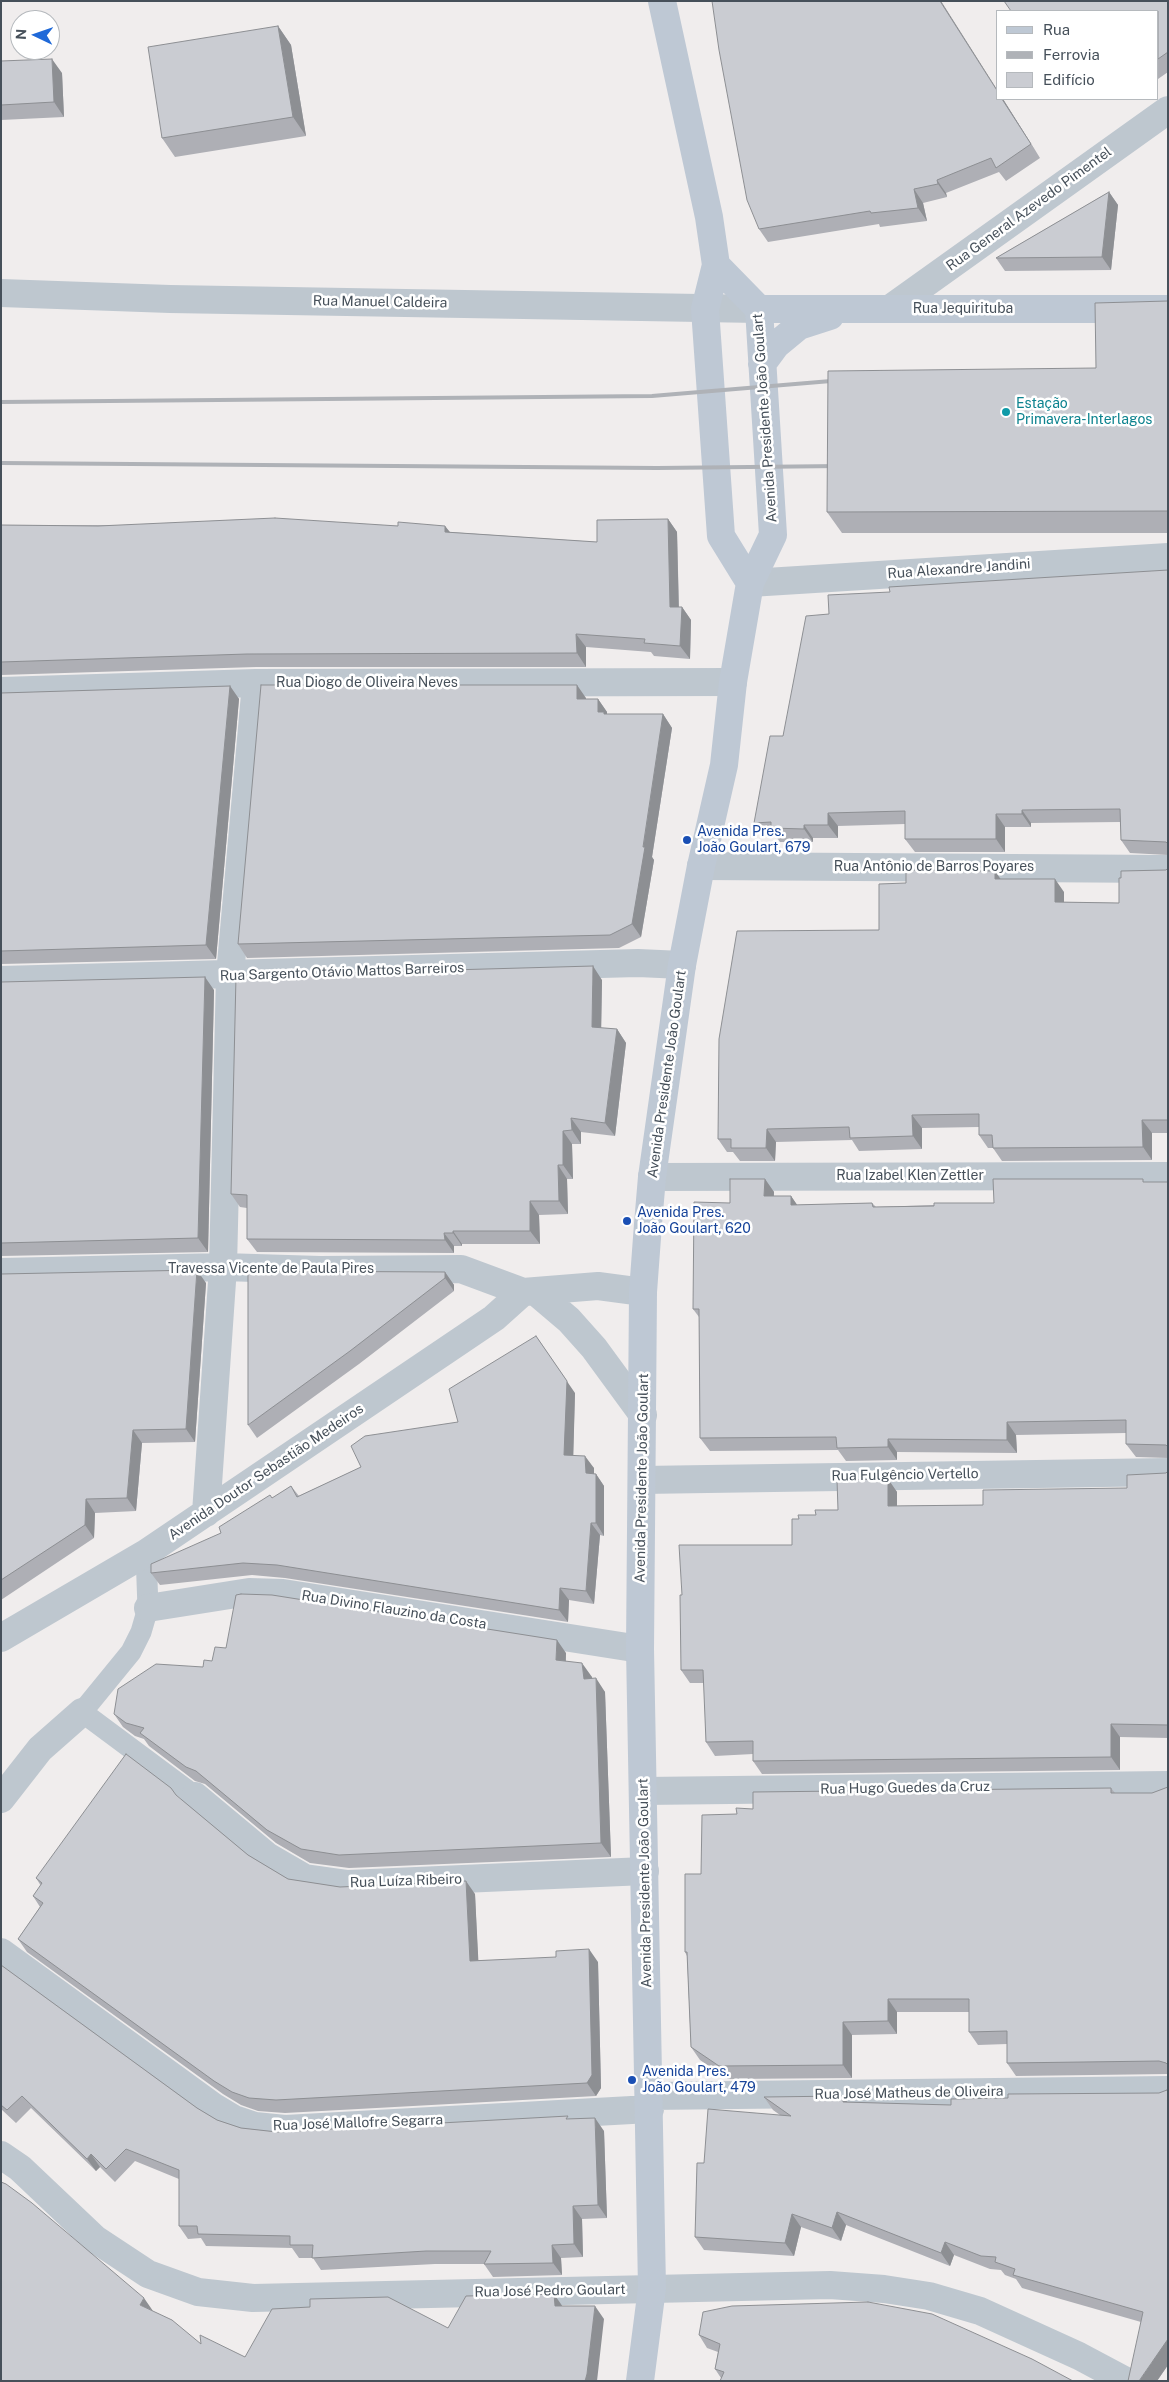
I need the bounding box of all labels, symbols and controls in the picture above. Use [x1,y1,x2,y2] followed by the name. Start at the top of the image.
[10,10,60,60] north arrow
[996,10,1159,100] legend
[1043,21,1070,38] text: Rua
[13,28,29,40] text: N
[1043,46,1100,63] text: Ferrovia
[1043,71,1095,88] text: Edifício
[943,143,1115,275] street label: Rua General Azevedo Pimentel
[313,292,447,312] street label: Rua Manuel Caldeira
[913,301,1013,317] street label: Rua Jequirituba
[749,313,781,523] street label: Avenida Presidente João Goulart
[1016,396,1152,428] place label: Estação Primavera-Interlagos
[1000,406,1012,418] marker: Estação Primavera-Interlagos
[887,556,1031,582] street label: Rua Alexandre Jandini
[276,675,458,691] street label: Rua Diogo de Oliveira Neves
[697,824,810,856] place label: Avenida Pres. João Goulart, 679
[681,834,693,846] marker: Avenida Pres. João Goulart, 679
[834,859,1034,875] street label: Rua Antônio de Barros Poyares
[219,959,465,985] street label: Rua Sargento Otávio Mattos Barreiros
[644,969,690,1179] street label: Avenida Presidente João Goulart
[836,1168,984,1184] street label: Rua Izabel Klen Zettler
[637,1205,751,1238] place label: Avenida Pres. João Goulart, 620
[621,1215,633,1227] marker: Avenida Pres. João Goulart, 620
[168,1261,374,1277] street label: Travessa Vicente de Paula Pires
[632,1373,652,1583] street label: Avenida Presidente João Goulart
[165,1400,367,1544] street label: Avenida Doutor Sebastião Medeiros
[831,1465,979,1485] street label: Rua Fulgêncio Vertello
[300,1587,488,1633] street label: Rua Divino Flauzino da Costa
[635,1778,655,1988] street label: Avenida Presidente João Goulart
[820,1778,990,1798] street label: Rua Hugo Guedes da Cruz
[350,1871,462,1891] street label: Rua Luíza Ribeiro
[642,2064,756,2096] place label: Avenida Pres. João Goulart, 479
[626,2074,638,2086] marker: Avenida Pres. João Goulart, 479
[814,2083,1004,2103] street label: Rua José Matheus de Oliveira
[273,2112,443,2134] street label: Rua José Mallofre Segarra
[474,2281,626,2301] street label: Rua José Pedro Goulart

